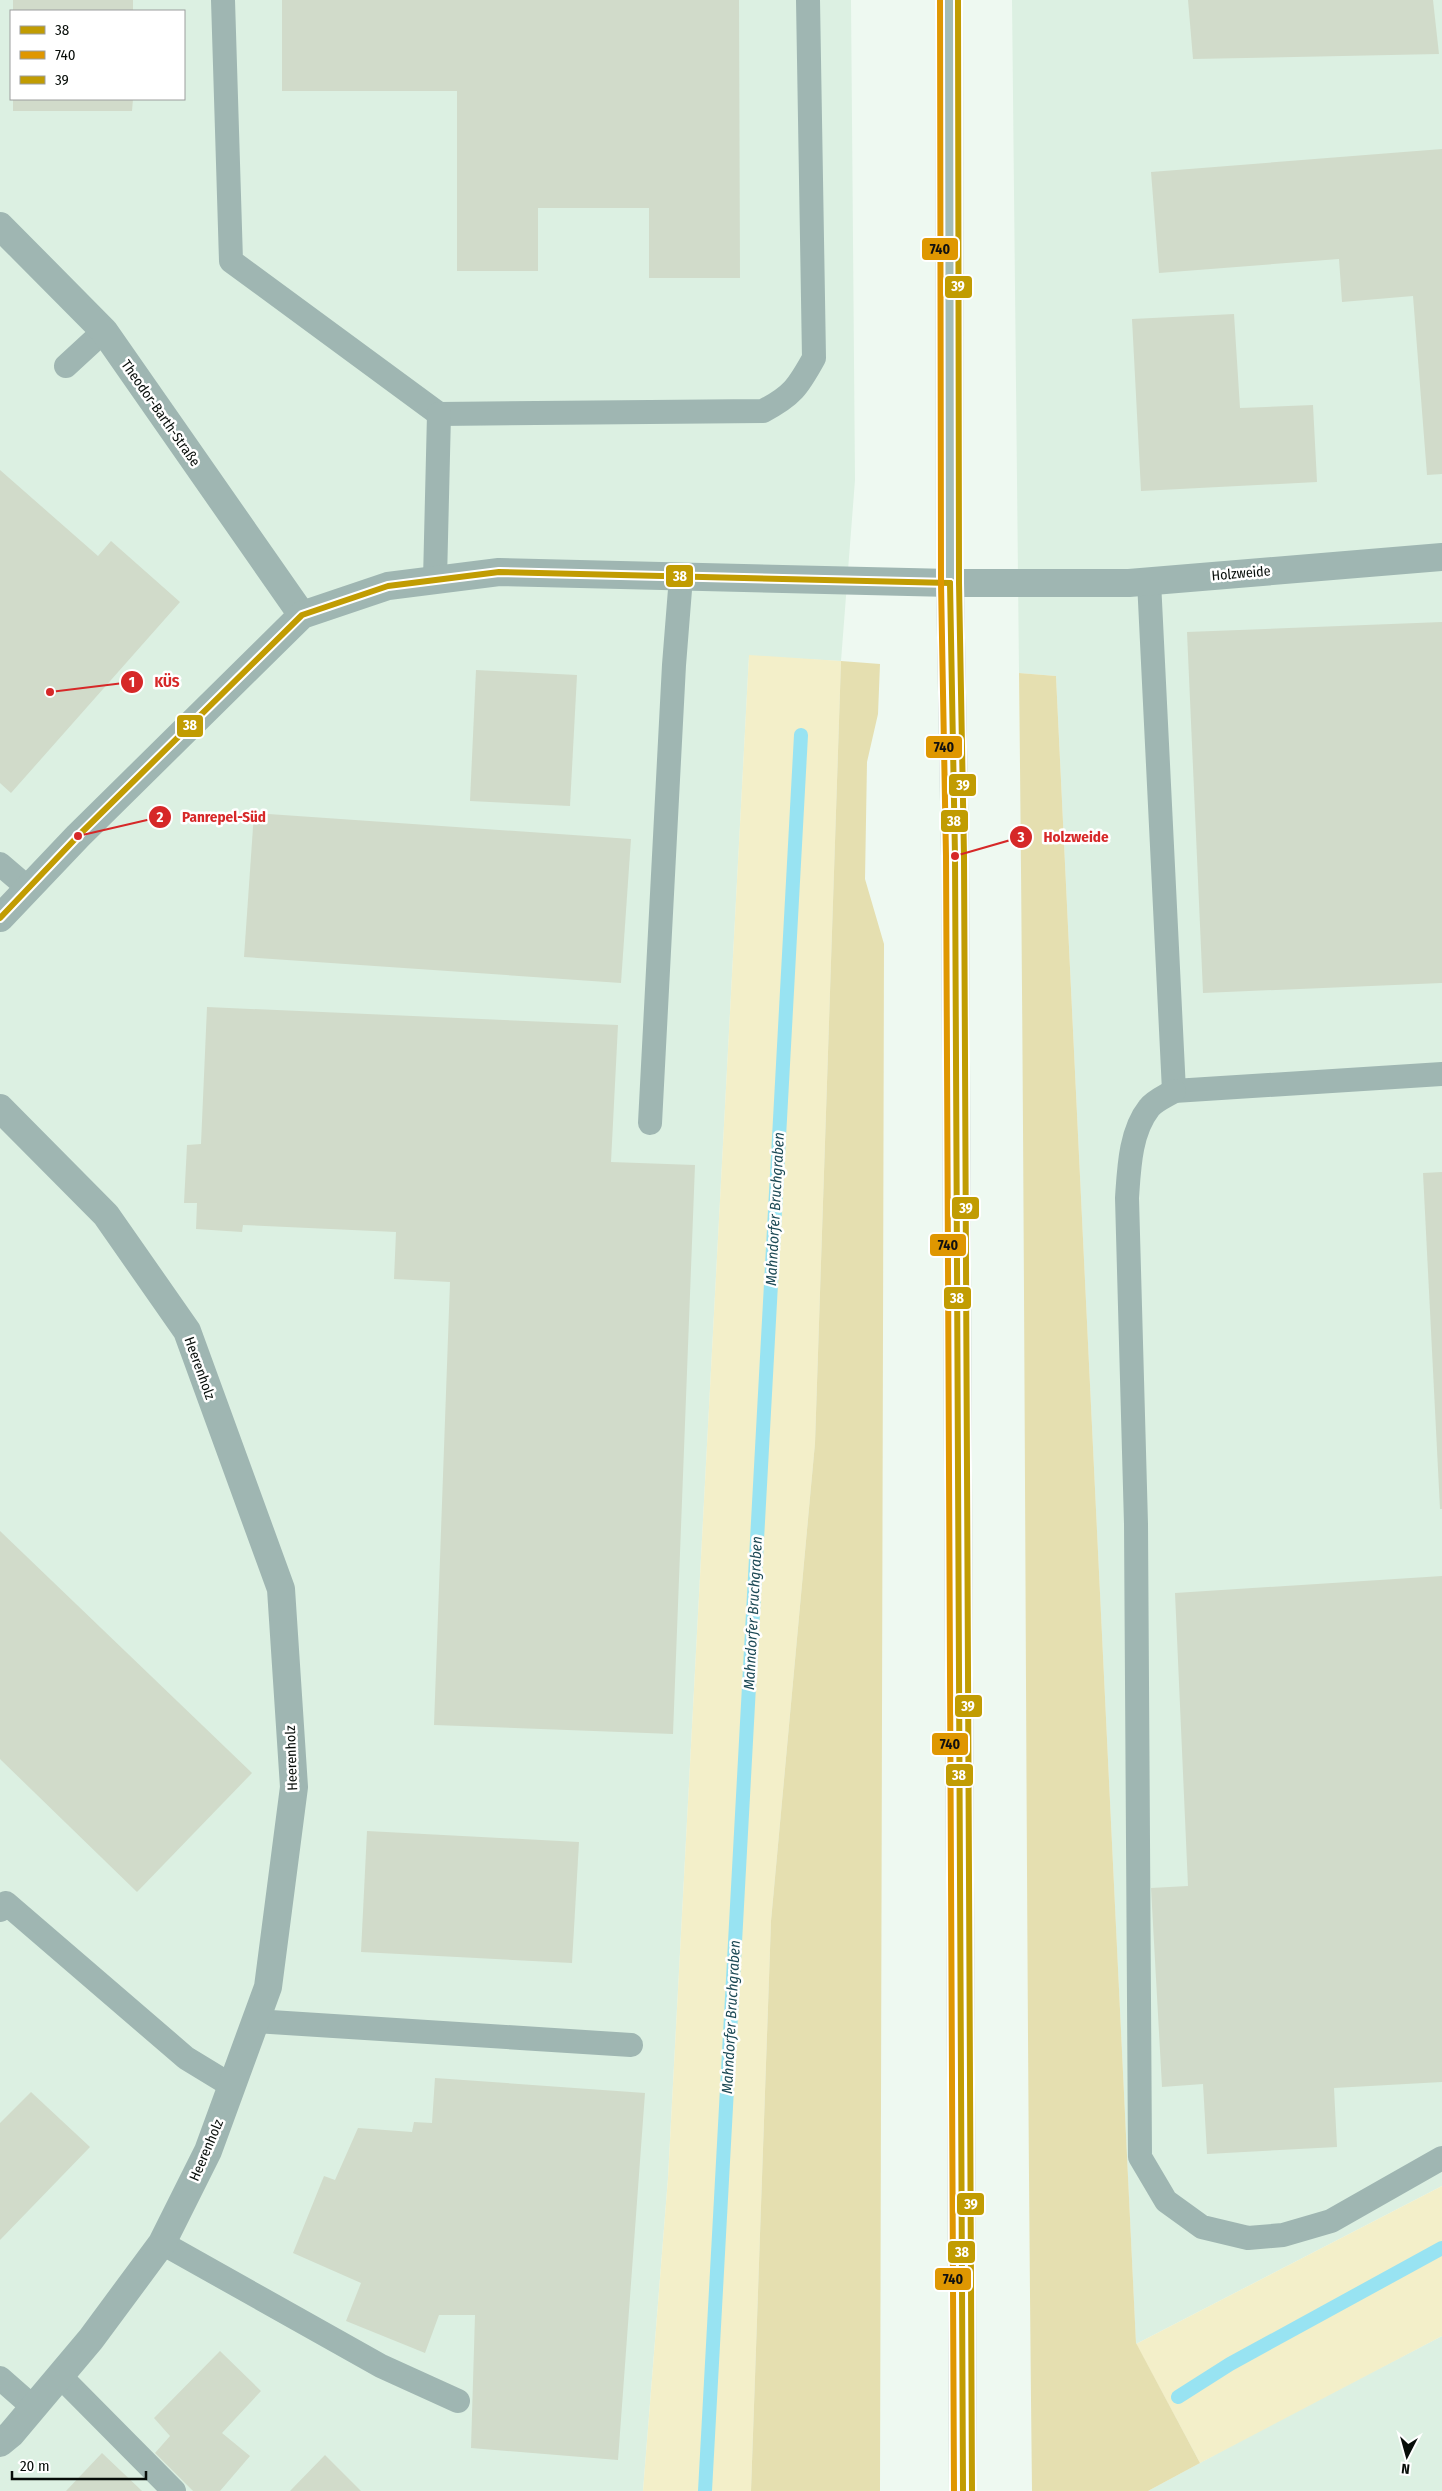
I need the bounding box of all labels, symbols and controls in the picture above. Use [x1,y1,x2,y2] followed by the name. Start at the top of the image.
[10,10,185,100] legend
[55,21,69,39] text: 38
[55,46,76,64] text: 740
[55,71,69,89] text: 39
[921,237,959,261] line badge: 740
[930,241,951,258] text: 740
[944,275,973,299] line badge: 39
[950,278,965,295] text: 39
[118,357,204,470] street label: Theodor-Barth-Straße
[1211,562,1271,585] street label: Holzweide
[665,564,694,588] line badge: 38
[672,568,688,585] text: 38
[119,667,189,697] callout: KÜS
[129,673,135,691] text: 1
[154,673,180,691] text: KÜS
[176,714,204,738] line badge: 38
[182,717,198,734] text: 38
[925,735,963,759] line badge: 740
[934,739,955,756] text: 740
[948,773,977,797] line badge: 39
[955,777,970,794] text: 39
[147,802,276,832] callout: Panrepel-Süd
[156,808,164,826] text: 2
[182,808,266,826] text: Panrepel-Süd
[940,809,969,833] line badge: 38
[946,813,962,830] text: 38
[1008,822,1118,852] callout: Holzweide
[1016,828,1025,846] text: 3
[1043,828,1109,846] text: Holzweide
[762,1132,788,1286] water label: Mahndorfer Bruchgraben
[951,1196,980,1220] line badge: 39
[958,1200,973,1217] text: 39
[929,1233,967,1257] line badge: 740
[938,1237,959,1254] text: 740
[943,1286,972,1310] line badge: 38
[949,1290,965,1307] text: 38
[180,1335,219,1402] street label: Heerenholz
[740,1536,766,1690] water label: Mahndorfer Bruchgraben
[954,1694,983,1718] line badge: 39
[960,1698,975,1715] text: 39
[282,1725,301,1791] street label: Heerenholz
[931,1732,969,1756] line badge: 740
[940,1736,961,1753] text: 740
[945,1763,974,1787] line badge: 38
[951,1767,967,1784] text: 38
[718,1940,744,2094] water label: Mahndorfer Bruchgraben
[186,2116,227,2184] street label: Heerenholz
[956,2192,985,2216] line badge: 39
[963,2196,978,2213] text: 39
[947,2240,976,2264] line badge: 38
[954,2244,970,2261] text: 38
[934,2267,972,2291] line badge: 740
[943,2271,964,2288] text: 740
[1382,2431,1432,2481] north arrow
[12,2448,146,2480] scale bar
[20,2457,50,2475] text: 20 m
[1401,2460,1411,2477] text: N

